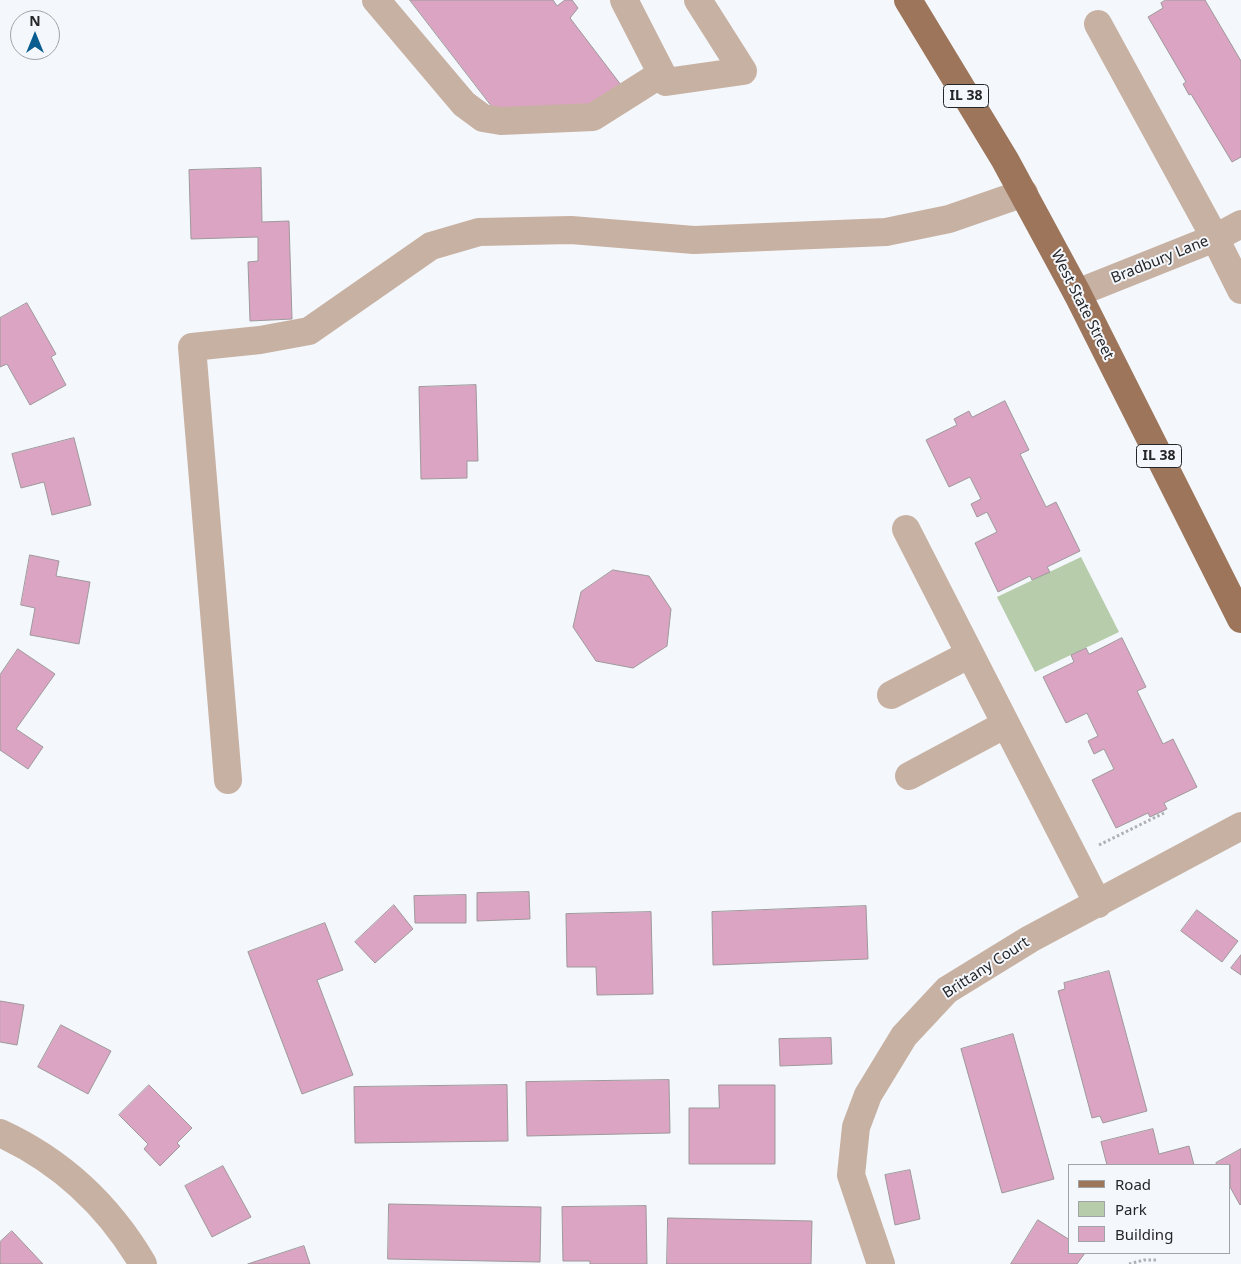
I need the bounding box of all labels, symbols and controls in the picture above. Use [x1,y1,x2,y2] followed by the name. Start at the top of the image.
[10,10,60,60] north arrow
[29,11,41,30] text: N
[944,84,988,108] road number: IL 38
[1109,232,1211,288] street label: Bradbury Lane
[1047,247,1117,363] street label: West State Street
[1136,444,1182,468] road number: IL 38
[939,933,1033,1003] street label: Brittany Court
[1068,1164,1231,1254] legend
[1115,1174,1151,1194] text: Road
[1115,1199,1147,1219] text: Park
[1115,1224,1173,1244] text: Building

